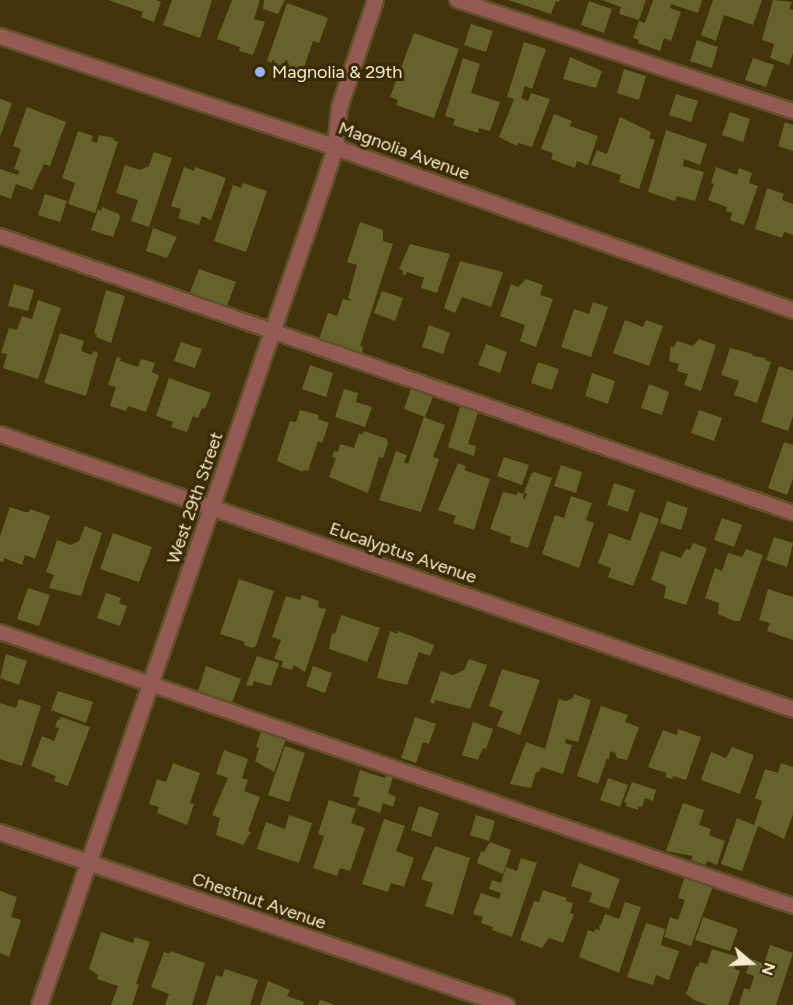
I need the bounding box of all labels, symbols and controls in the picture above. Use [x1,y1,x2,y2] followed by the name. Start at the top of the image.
[272,61,402,83] place label: Magnolia & 29th
[253,65,267,79] marker: Magnolia & 29th
[335,117,473,185] street label: Magnolia Avenue
[162,429,228,567] street label: West 29th Street
[327,518,479,588] street label: Eucalyptus Avenue
[189,868,329,934] street label: Chestnut Avenue
[721,933,781,993] north arrow
[757,960,779,978] text: N

